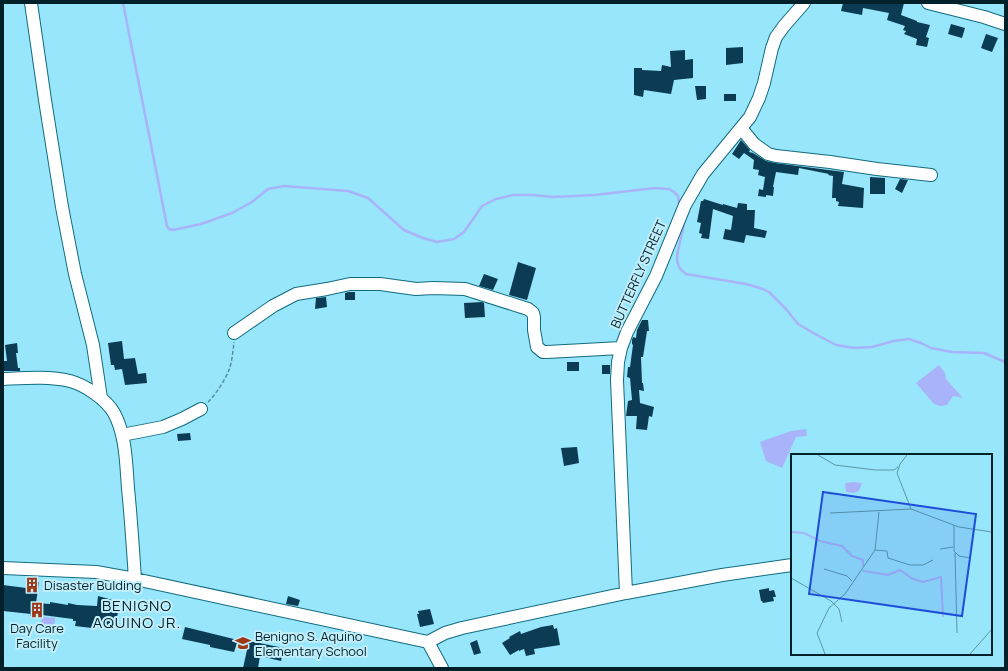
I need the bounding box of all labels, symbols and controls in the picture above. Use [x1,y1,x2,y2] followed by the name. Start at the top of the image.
[606,217,670,331] street label: BUTTERFLY STREET
[791,454,992,655] inset map
[23,576,41,594] building icon: Disaster Bulding
[44,576,141,594] place label: Disaster Bulding
[93,595,181,633] district label: BENIGNO AQUINO JR.
[28,601,46,619] building icon: Day Care Facility
[10,619,64,652] place label: Day Care Facility
[255,627,367,660] place label: Benigno S. Aquino Elementary School
[234,634,252,652] school or university icon: Benigno S. Aquino Elementary School

